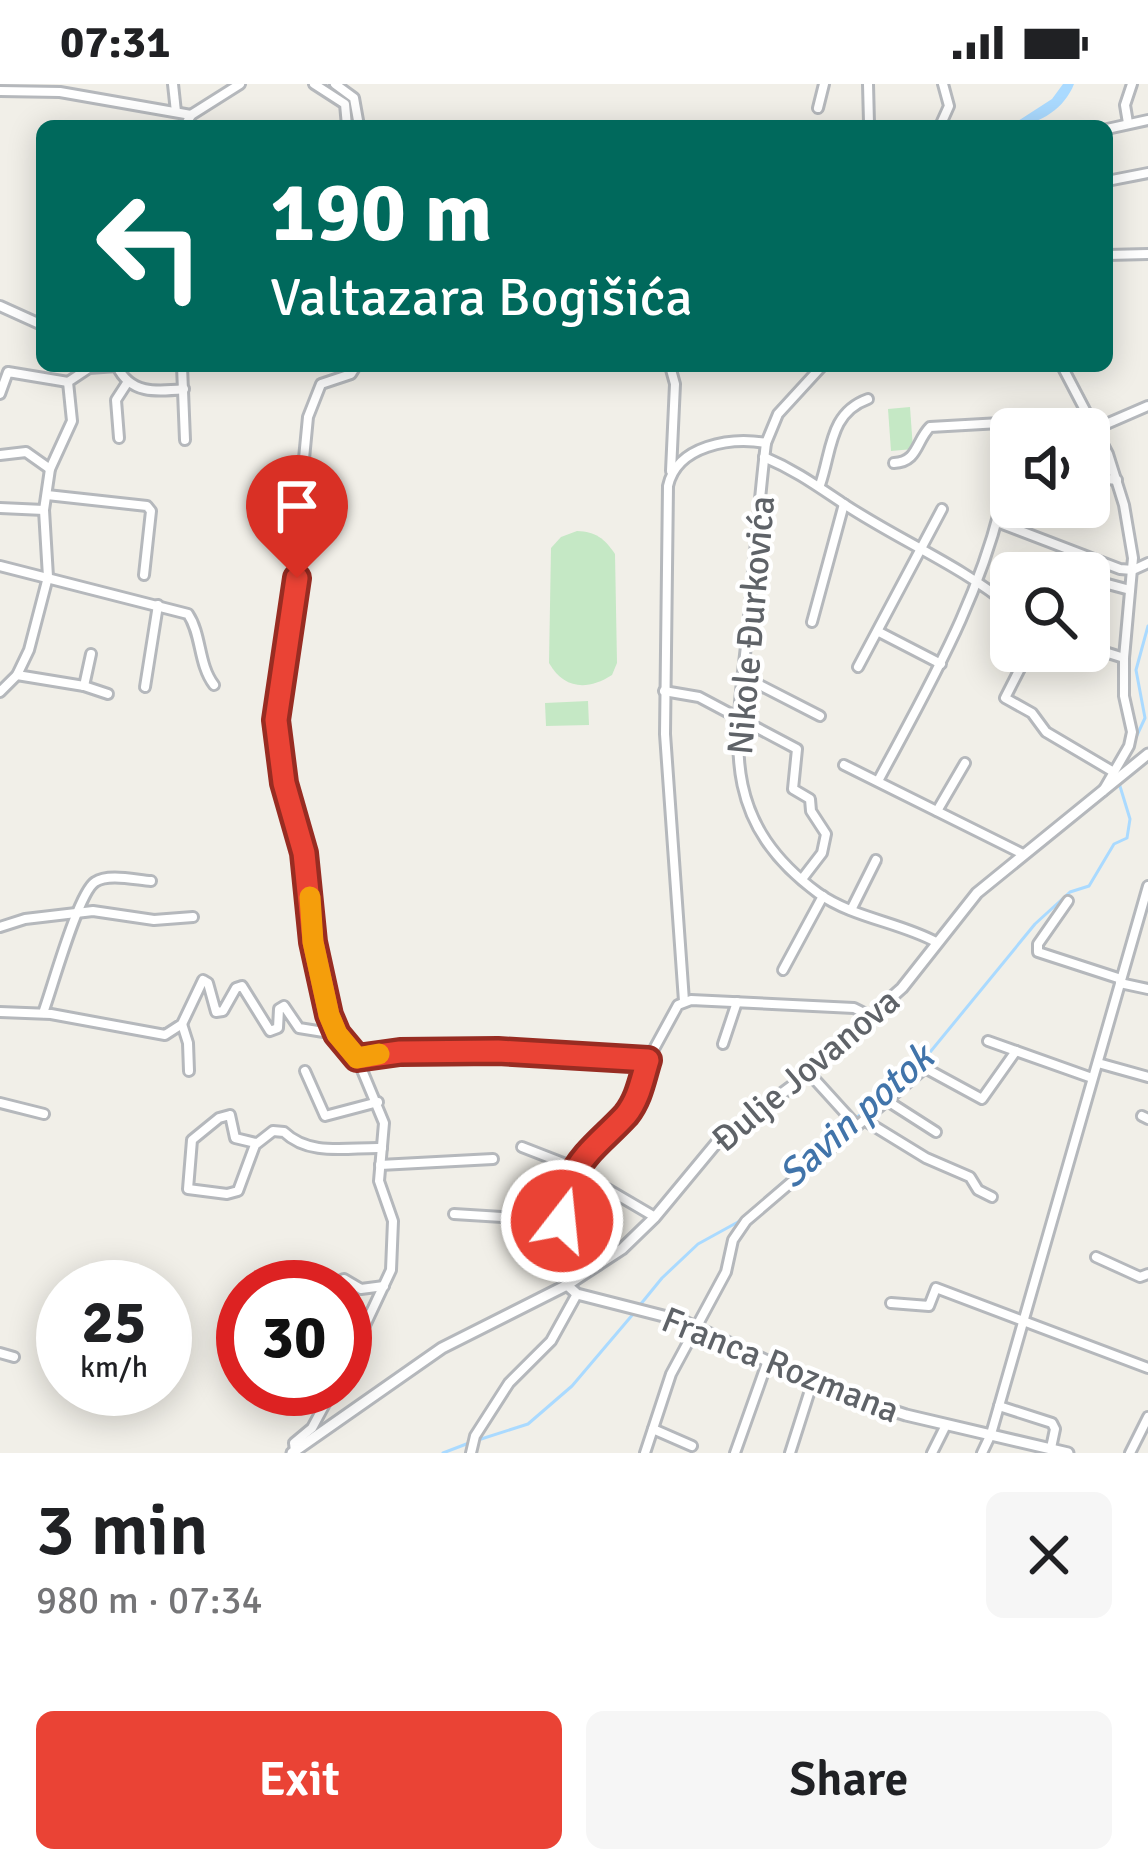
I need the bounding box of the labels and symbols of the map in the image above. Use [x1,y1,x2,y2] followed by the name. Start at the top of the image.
[246,455,348,578] pin
[718,494,785,757] street label: Nikole Đurkovića
[703,978,909,1162] street label: Đulje Jovanova
[768,1031,946,1198] water label: Savin potok
[499,1158,625,1284] position arrow
[216,1260,372,1416] speed limit sign: 30
[655,1297,906,1433] street label: Franca Rozmana

